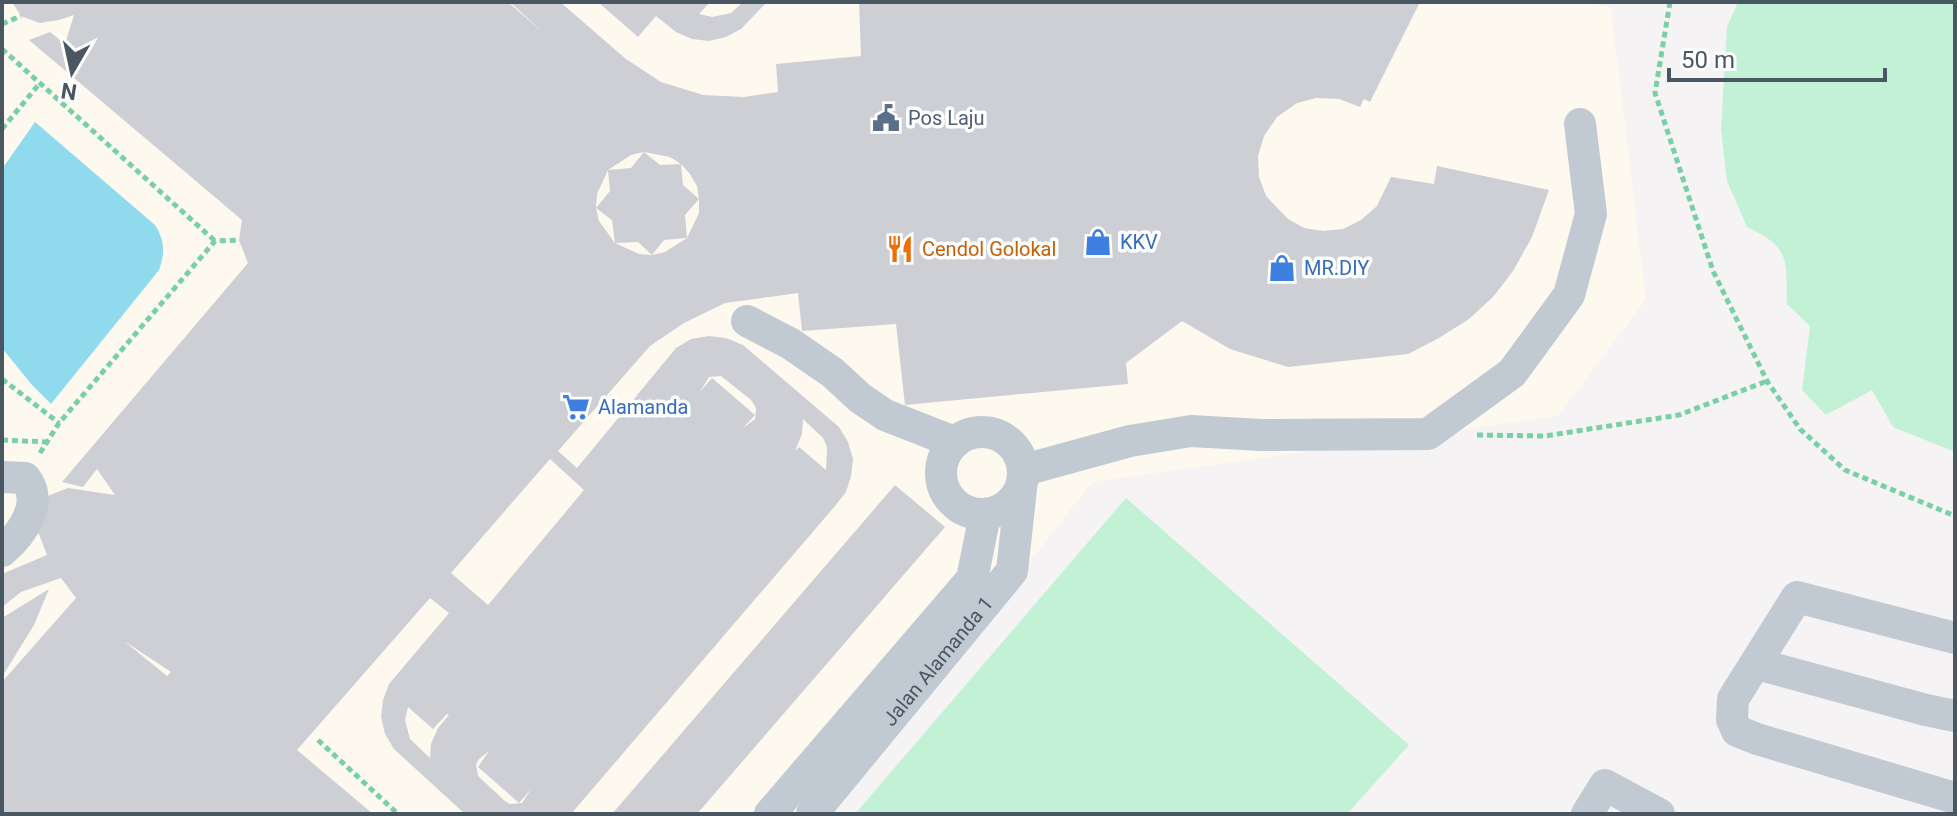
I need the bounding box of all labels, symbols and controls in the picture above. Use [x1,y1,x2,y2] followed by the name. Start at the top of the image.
[32,32,112,112] north arrow
[1669,32,1885,82] scale bar
[1681,46,1735,74] text: 50 m
[59,78,79,105] text: N
[871,103,901,133] public building icon: Pos Laju
[908,106,985,130] place label: Pos Laju
[1083,227,1113,257] shop icon: KKV
[1120,230,1158,254] place label: KKV
[885,234,915,264] restaurant icon: Cendol Golokal
[922,237,1056,261] place label: Cendol Golokal
[1267,253,1297,283] shop icon: MR.DIY
[1304,256,1369,280] place label: MR.DIY
[561,392,591,422] supermarket icon: Alamanda
[598,395,688,419] place label: Alamanda
[878,592,998,731] street label: Jalan Alamanda 1

